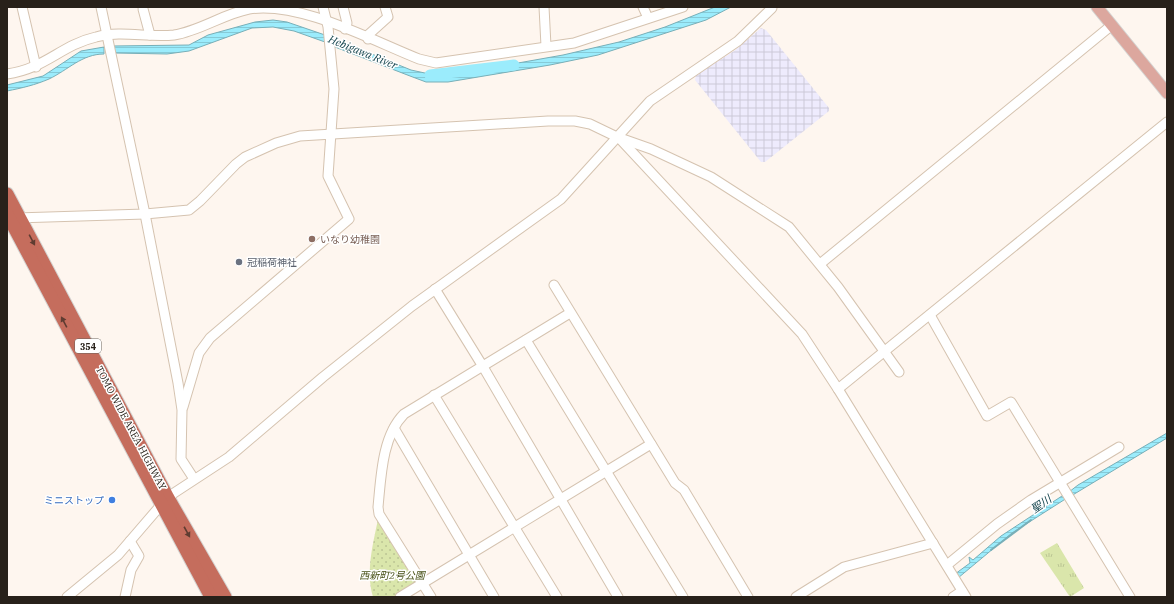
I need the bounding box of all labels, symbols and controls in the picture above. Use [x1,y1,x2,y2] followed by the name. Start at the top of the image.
[325,31,401,73] water label: Hebigawa River
[320,233,380,246] place label: いなり幼稚園
[29,234,36,246] one-way arrow
[307,234,317,244] marker: いなり幼稚園
[247,256,297,269] place label: 冠稲荷神社
[234,257,244,267] marker: 冠稲荷神社
[61,316,68,328] one-way arrow
[75,339,101,353] road number: 354
[93,364,170,493] street label: TOMO WIDE AREA HIGHWAY
[1028,491,1055,516] water label: 聖川
[44,494,104,507] place label: ミニストップ
[107,495,117,505] marker: ミニストップ
[183,526,190,538] one-way arrow
[359,569,427,582] park label: 西新町2号公園

